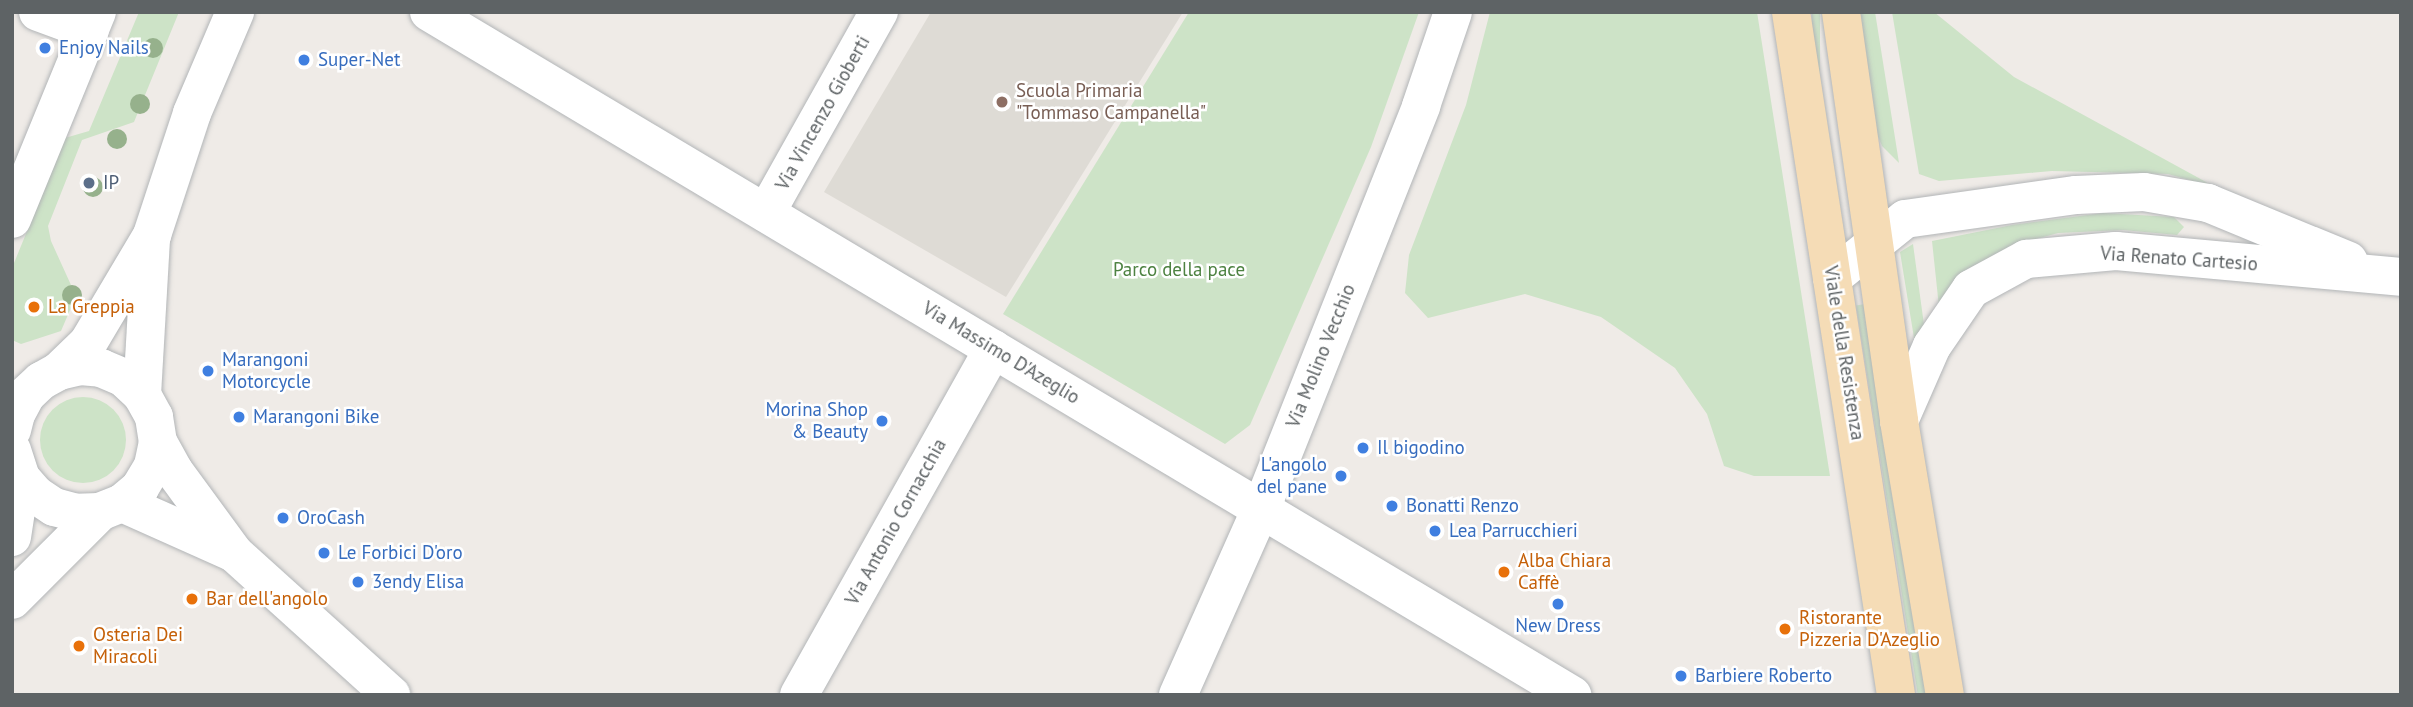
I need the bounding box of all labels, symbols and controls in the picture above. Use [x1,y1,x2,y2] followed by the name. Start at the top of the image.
[771,32,875,194] street label: Via Vincenzo Gioberti
[59,37,149,59] place label: Enjoy Nails
[37,40,53,56] marker: Enjoy Nails
[318,49,400,71] place label: Super-Net
[296,52,312,68] marker: Super-Net
[1016,80,1206,124] place label: Scuola Primaria "Tommaso Campanella"
[994,94,1010,110] marker: Scuola Primaria "Tommaso Campanella"
[103,172,119,194] place label: IP
[81,175,97,191] marker: IP
[2099,242,2259,276] street label: Via Renato Cartesio
[1113,259,1245,281] park label: Parco della pace
[1819,264,1869,442] street label: Viale della Resistenza
[1282,281,1360,431] street label: Via Molino Vecchio
[48,296,135,318] place label: La Greppia
[918,297,1084,409] street label: Via Massimo D'Azeglio
[26,299,42,315] marker: La Greppia
[222,349,311,393] place label: Marangoni Motorcycle
[200,363,216,379] marker: Marangoni Motorcycle
[765,399,868,443] place label: Morina Shop & Beauty
[253,406,379,428] place label: Marangoni Bike
[231,409,247,425] marker: Marangoni Bike
[874,413,890,429] marker: Morina Shop & Beauty
[841,435,951,609] street label: Via Antonio Cornacchia
[1377,437,1465,459] place label: Il bigodino
[1355,440,1371,456] marker: Il bigodino
[1257,454,1327,498] place label: L'angolo del pane
[1333,468,1349,484] marker: L'angolo del pane
[1406,495,1519,517] place label: Bonatti Renzo
[1384,498,1400,514] marker: Bonatti Renzo
[297,507,365,529] place label: OroCash
[275,510,291,526] marker: OroCash
[1449,520,1578,542] place label: Lea Parrucchieri
[1427,523,1443,539] marker: Lea Parrucchieri
[338,542,463,564] place label: Le Forbici D'oro
[316,545,332,561] marker: Le Forbici D'oro
[1518,550,1611,594] place label: Alba Chiara Caffè
[1496,564,1512,580] marker: Alba Chiara Caffè
[372,571,465,593] place label: 3endy Elisa
[350,574,366,590] marker: 3endy Elisa
[206,588,328,610] place label: Bar dell'angolo
[184,591,200,607] marker: Bar dell'angolo
[1550,596,1566,612] marker: New Dress
[1799,607,1940,651] place label: Ristorante Pizzeria D'Azeglio
[1515,615,1601,637] place label: New Dress
[1777,621,1793,637] marker: Ristorante Pizzeria D'Azeglio
[93,624,183,668] place label: Osteria Dei Miracoli
[71,638,87,654] marker: Osteria Dei Miracoli
[1695,665,1832,687] place label: Barbiere Roberto
[1673,668,1689,684] marker: Barbiere Roberto

